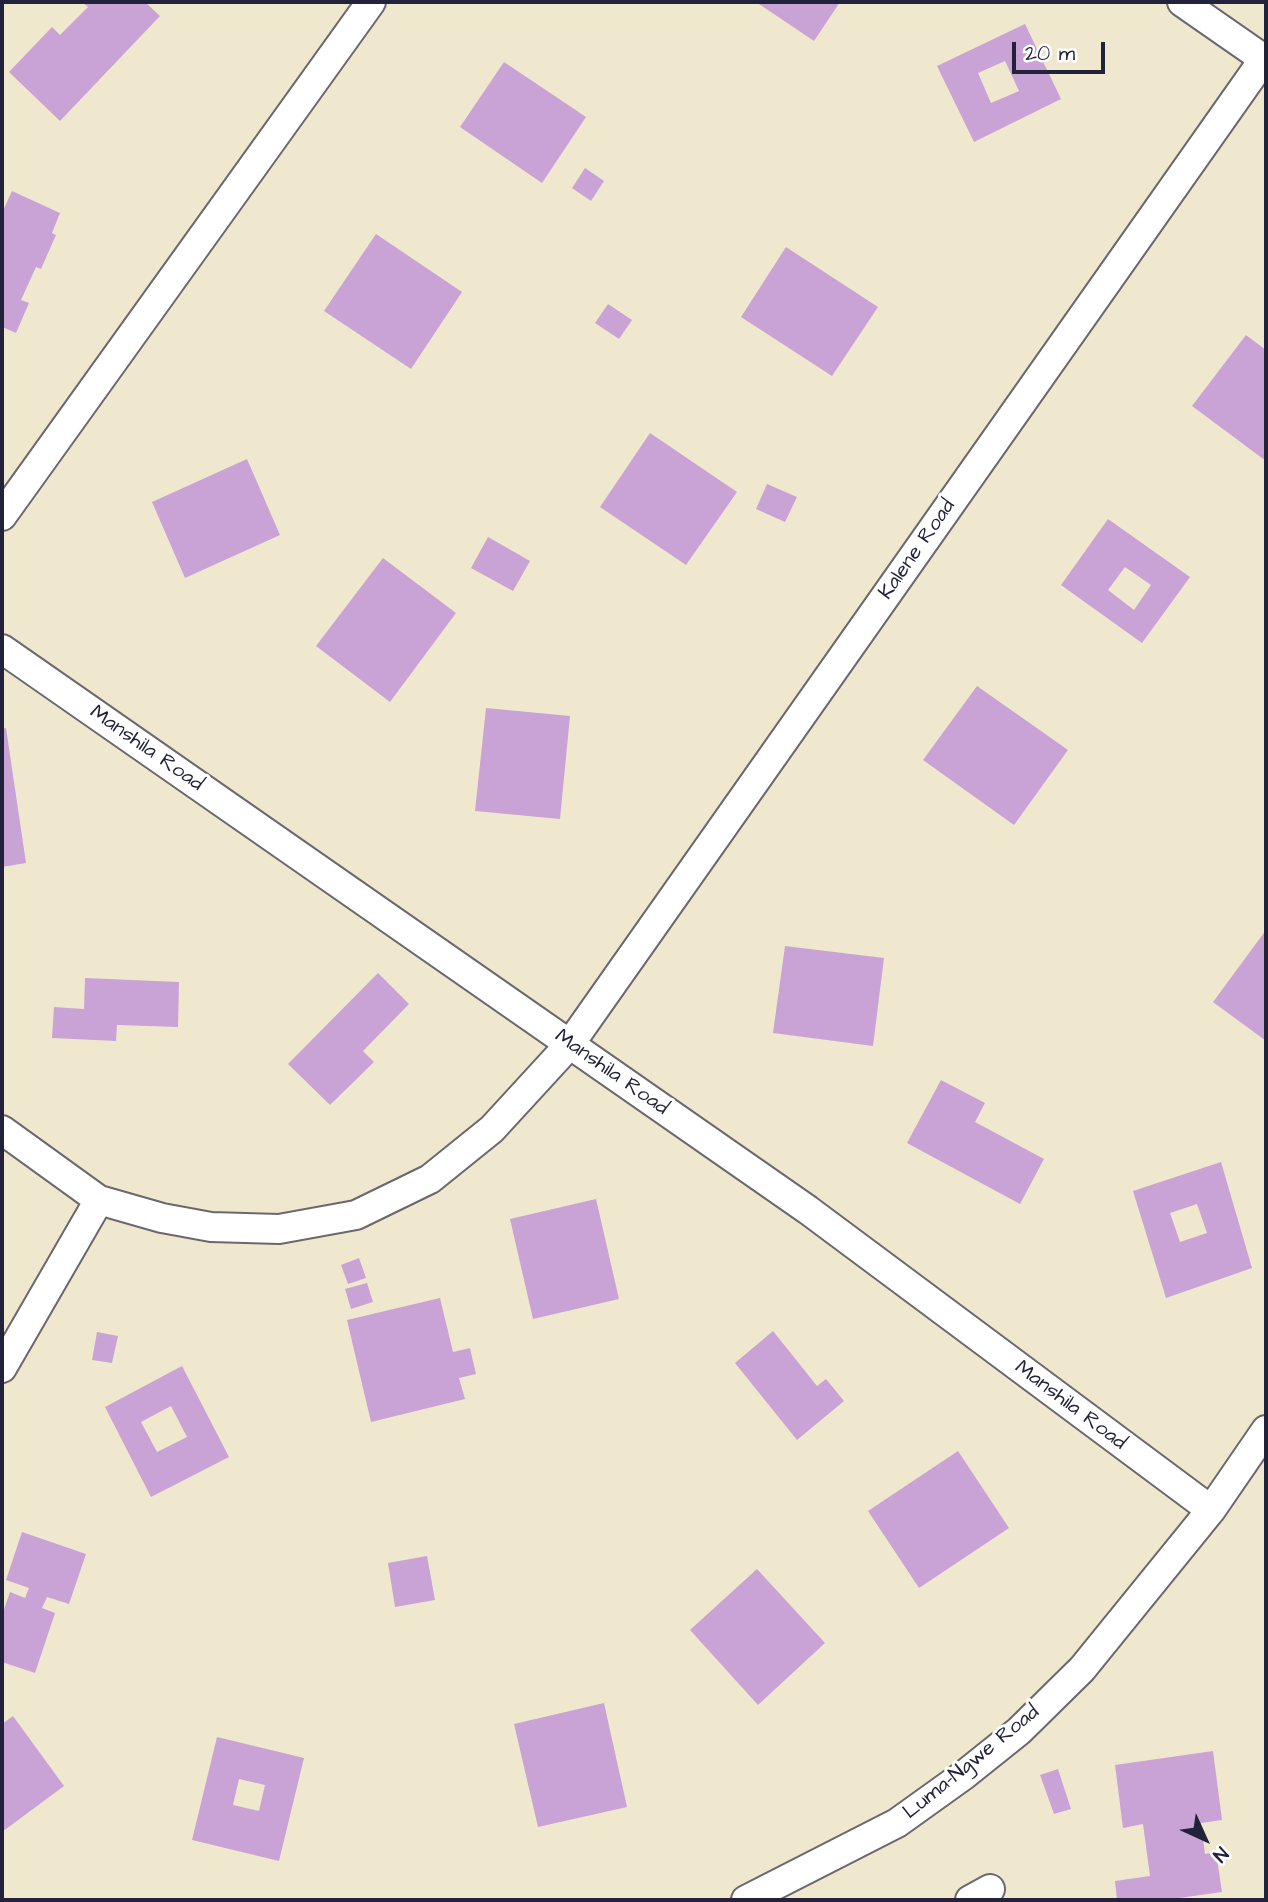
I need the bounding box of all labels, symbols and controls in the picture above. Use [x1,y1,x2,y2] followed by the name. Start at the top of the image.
[1016,28,1109,72] scale bar
[1025,39,1075,68] text: 20 m
[874,495,962,605] street label: Kalene Road
[84,700,208,798] street label: Manshila Road
[549,1024,673,1122] street label: Manshila Road
[1009,1356,1131,1456] street label: Manshila Road
[899,1700,1045,1826] street label: Luma-Ngwe Road
[1170,1804,1240,1874] north arrow
[1206,1840,1234,1868] text: N

